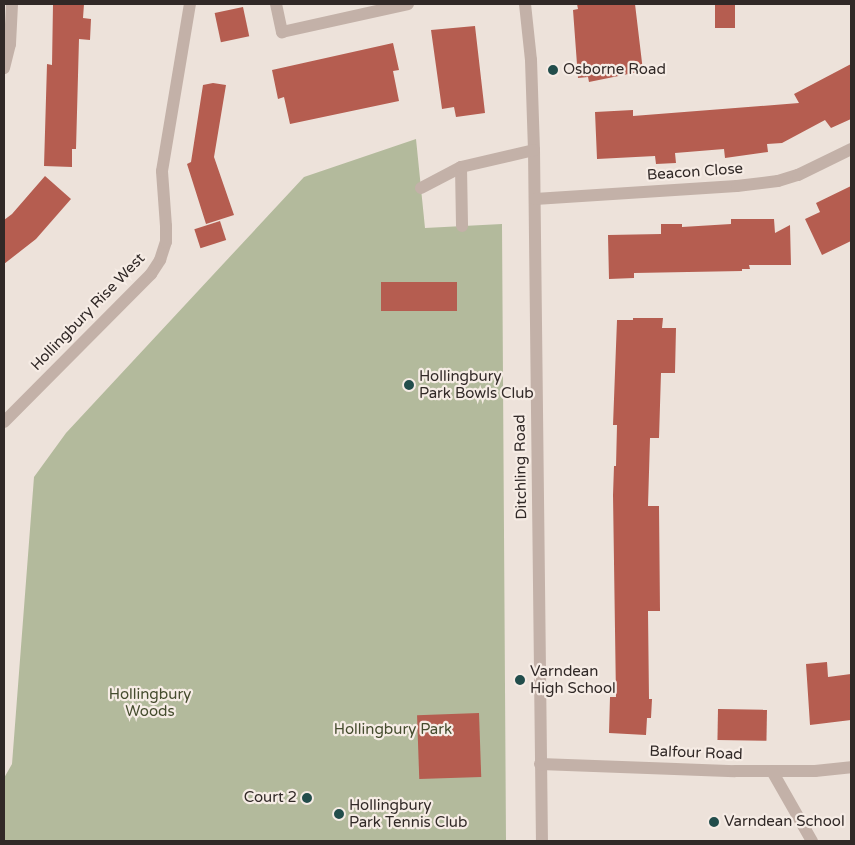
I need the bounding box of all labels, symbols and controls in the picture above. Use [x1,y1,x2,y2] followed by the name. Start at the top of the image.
[563,61,666,79] place label: Osborne Road
[547,64,559,76] marker: Osborne Road
[646,160,744,184] street label: Beacon Close
[27,250,149,374] street label: Hollingbury Rise West
[419,367,534,402] place label: Hollingbury Park Bowls Club
[403,379,415,391] marker: Hollingbury Park Bowls Club
[511,414,531,520] street label: Ditchling Road
[530,662,616,697] place label: Varndean High School
[514,674,526,686] marker: Varndean High School
[109,685,191,720] park label: Hollingbury Woods
[334,721,452,739] park label: Hollingbury Park
[649,742,743,764] street label: Balfour Road
[244,789,297,807] place label: Court 2
[301,792,313,804] marker: Court 2
[349,796,467,831] place label: Hollingbury Park Tennis Club
[333,808,345,820] marker: Hollingbury Park Tennis Club
[724,813,845,831] place label: Varndean School
[708,816,720,828] marker: Varndean School

